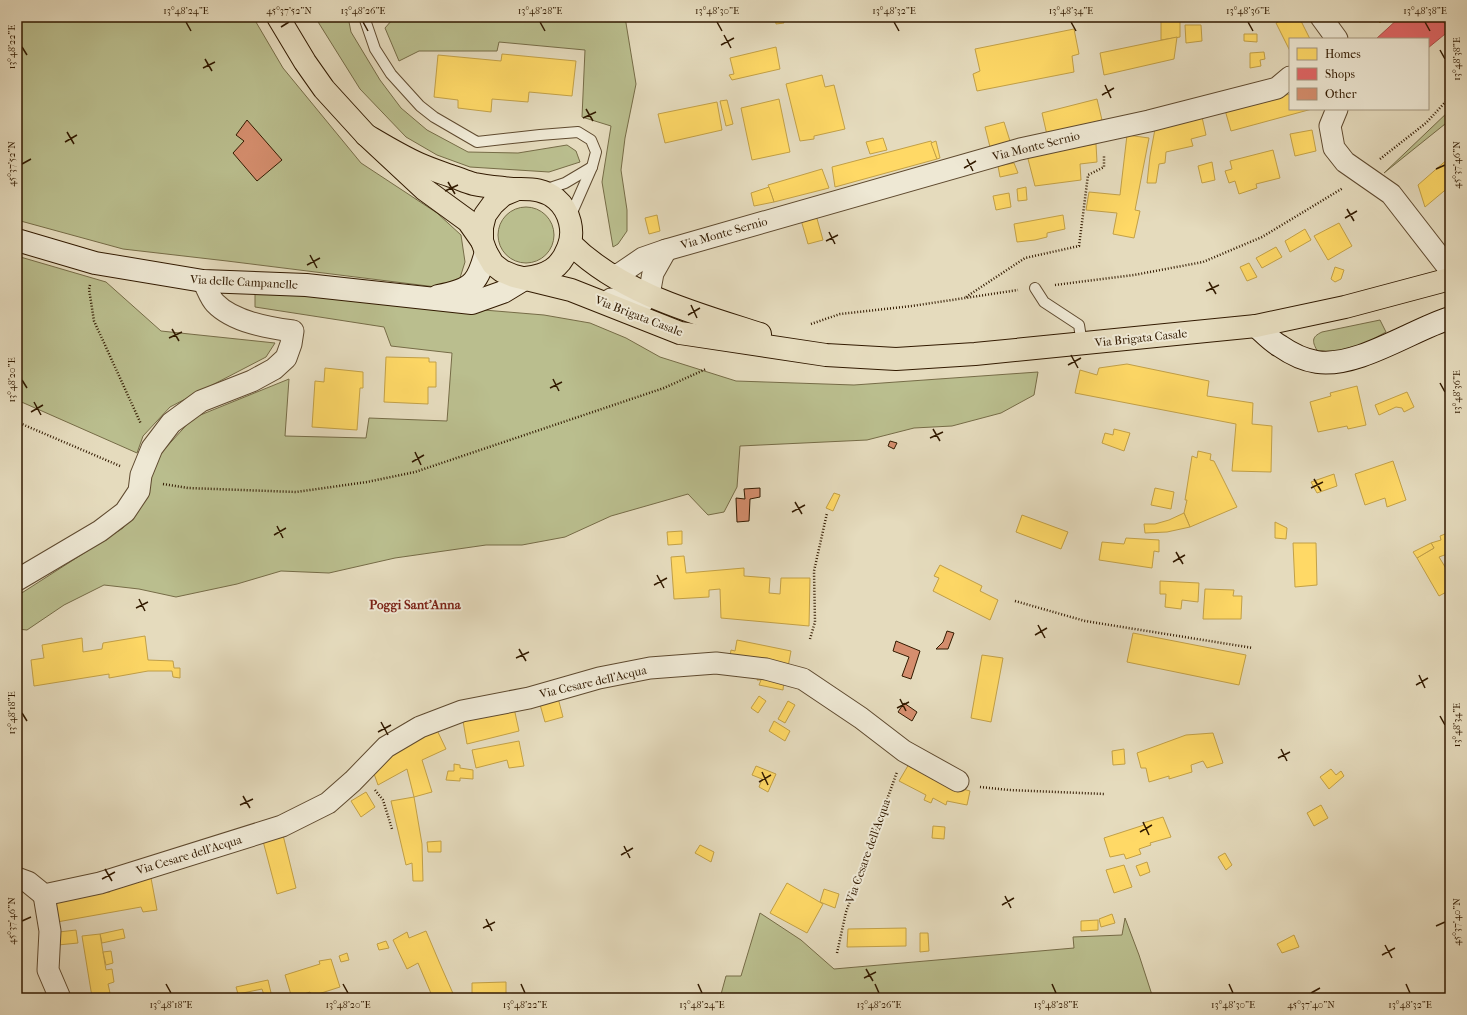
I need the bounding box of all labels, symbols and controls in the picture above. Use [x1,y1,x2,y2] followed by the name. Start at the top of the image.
[163,5,209,17] text: 13°48'24"E
[266,5,312,17] text: 45°37'52"N
[341,5,385,17] text: 13°48'26"E
[518,5,562,17] text: 13°48'28"E
[695,5,739,17] text: 13°48'30"E
[872,5,916,17] text: 13°48'32"E
[1049,5,1093,17] text: 13°48'34"E
[1226,5,1270,17] text: 13°48'36"E
[1403,5,1447,17] text: 13°48'38"E
[6,25,18,69] text: 13°48'22"E
[1451,37,1463,81] text: 13°48'38"E
[1289,38,1429,110] legend
[1325,47,1361,61] text: Homes
[1325,67,1355,81] text: Shops
[1325,87,1357,101] text: Other
[990,128,1081,164] street label: Via Monte Sernio
[6,141,18,187] text: 45°37'52"N
[1451,141,1463,189] text: 45°37'46"N
[678,214,769,252] street label: Via Monte Sernio
[189,272,298,292] street label: Via delle Campanelle
[592,292,685,339] street label: Via Brigata Casale
[1093,326,1188,350] street label: Via Brigata Casale
[6,357,18,403] text: 13°48'20"E
[1451,370,1463,414] text: 13°48'36"E
[369,597,462,613] district label: Poggi Sant'Anna
[537,663,648,701] street label: Via Cesare dell'Acqua
[6,692,18,734] text: 13°48'18"E
[1451,703,1463,747] text: 13°48'34"E
[842,797,893,906] street label: Via Cesare dell'Acqua
[134,832,244,878] street label: Via Cesare dell'Acqua
[6,897,18,945] text: 45°37'46"N
[1451,898,1463,946] text: 45°37'40"N
[150,999,192,1011] text: 13°48'18"E
[325,999,371,1011] text: 13°48'20"E
[503,999,547,1011] text: 13°48'22"E
[679,999,725,1011] text: 13°48'24"E
[857,999,901,1011] text: 13°48'26"E
[1034,999,1078,1011] text: 13°48'28"E
[1211,999,1255,1011] text: 13°48'30"E
[1287,999,1335,1011] text: 45°37'40"N
[1388,999,1432,1011] text: 13°48'32"E

